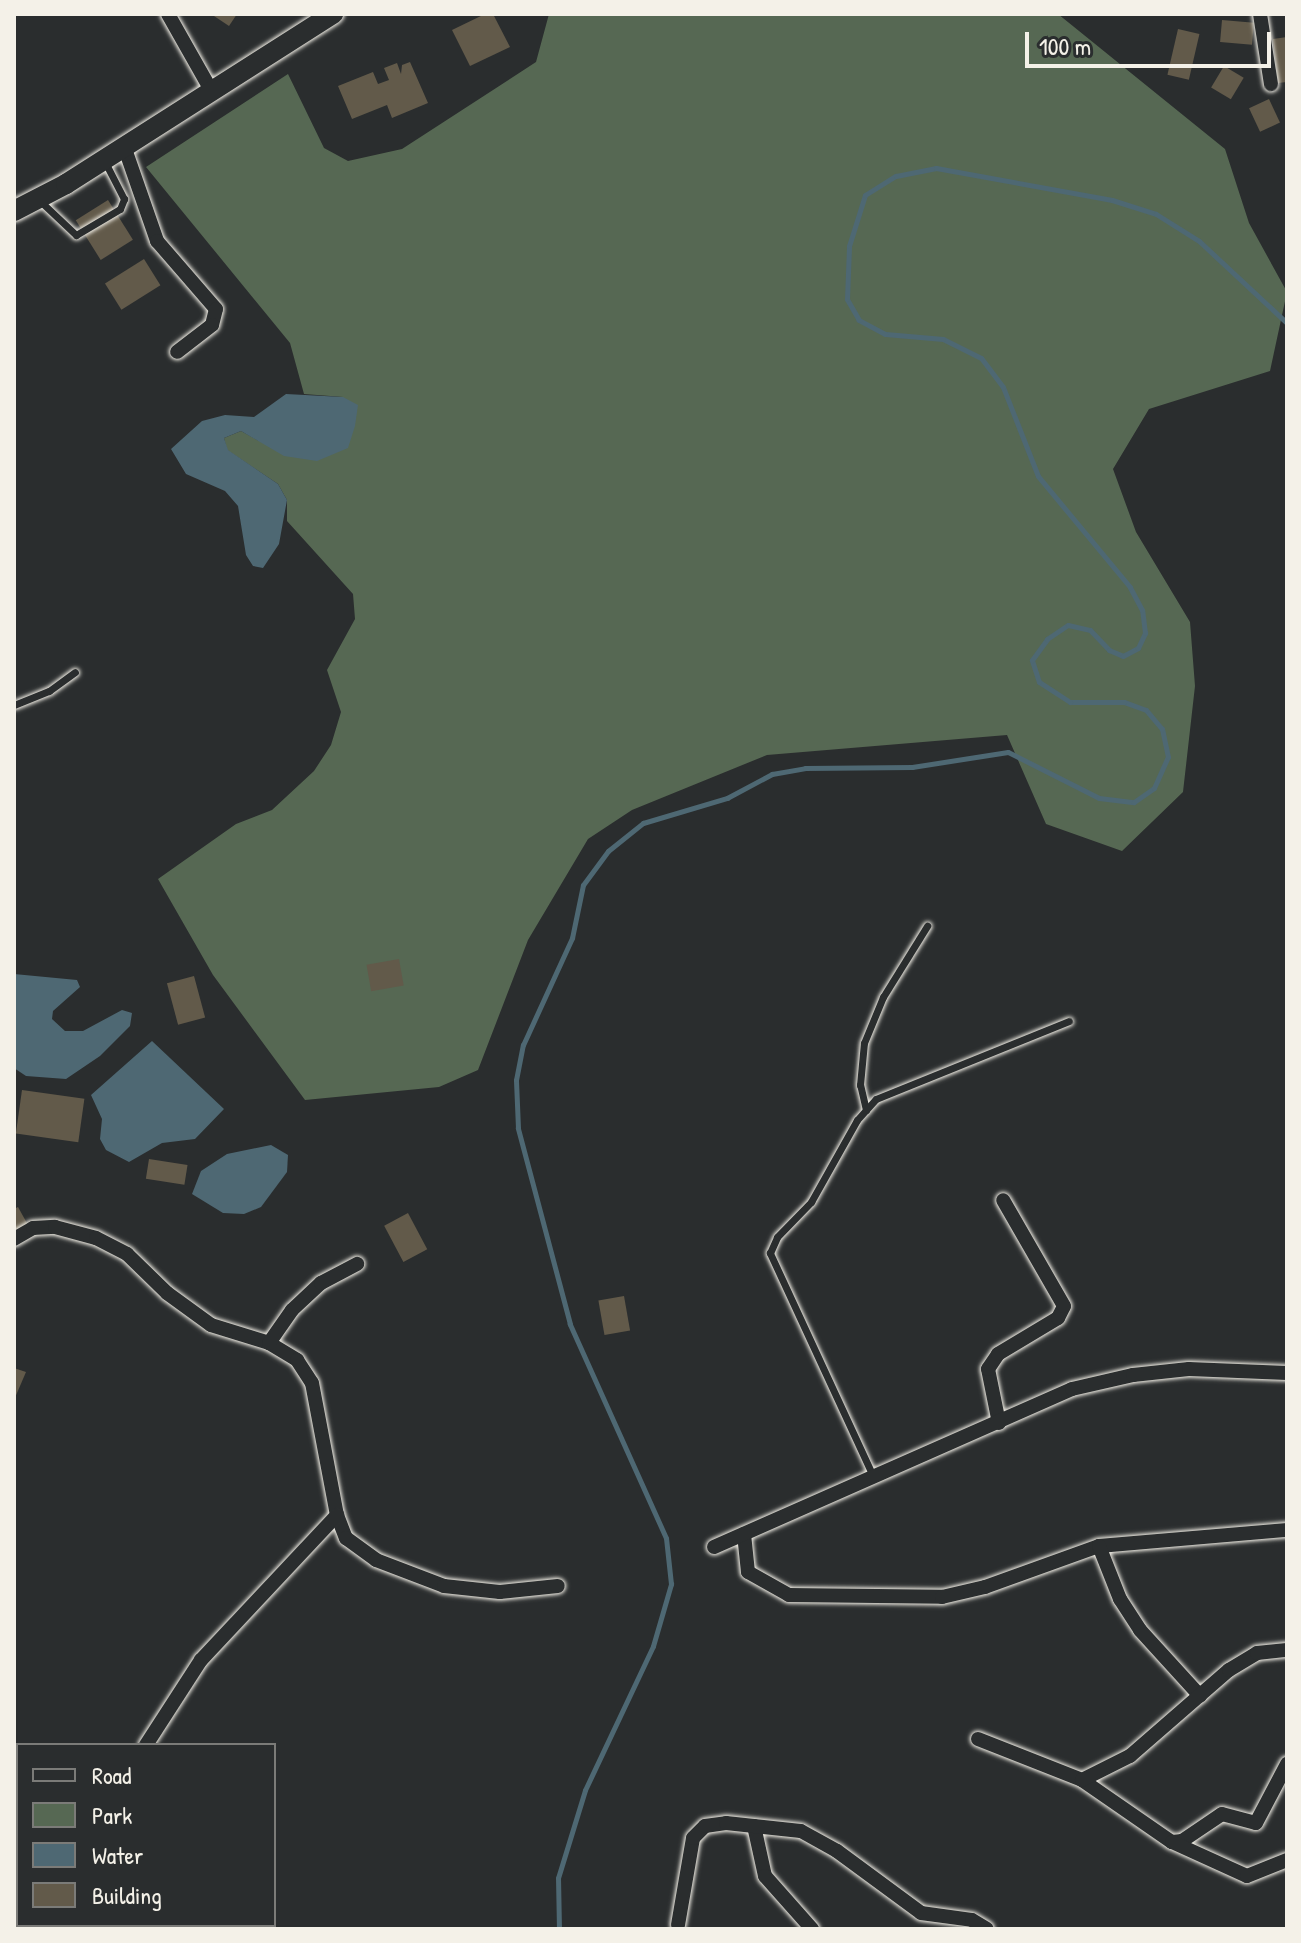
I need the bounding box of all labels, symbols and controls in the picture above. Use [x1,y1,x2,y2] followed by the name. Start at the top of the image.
[1029,16,1275,66] scale bar
[1039,30,1091,62] text: 100 m
[16,1743,276,1927] legend
[92,1759,131,1791] text: Road
[92,1799,132,1831] text: Park
[92,1839,143,1871] text: Water
[92,1879,162,1911] text: Building

